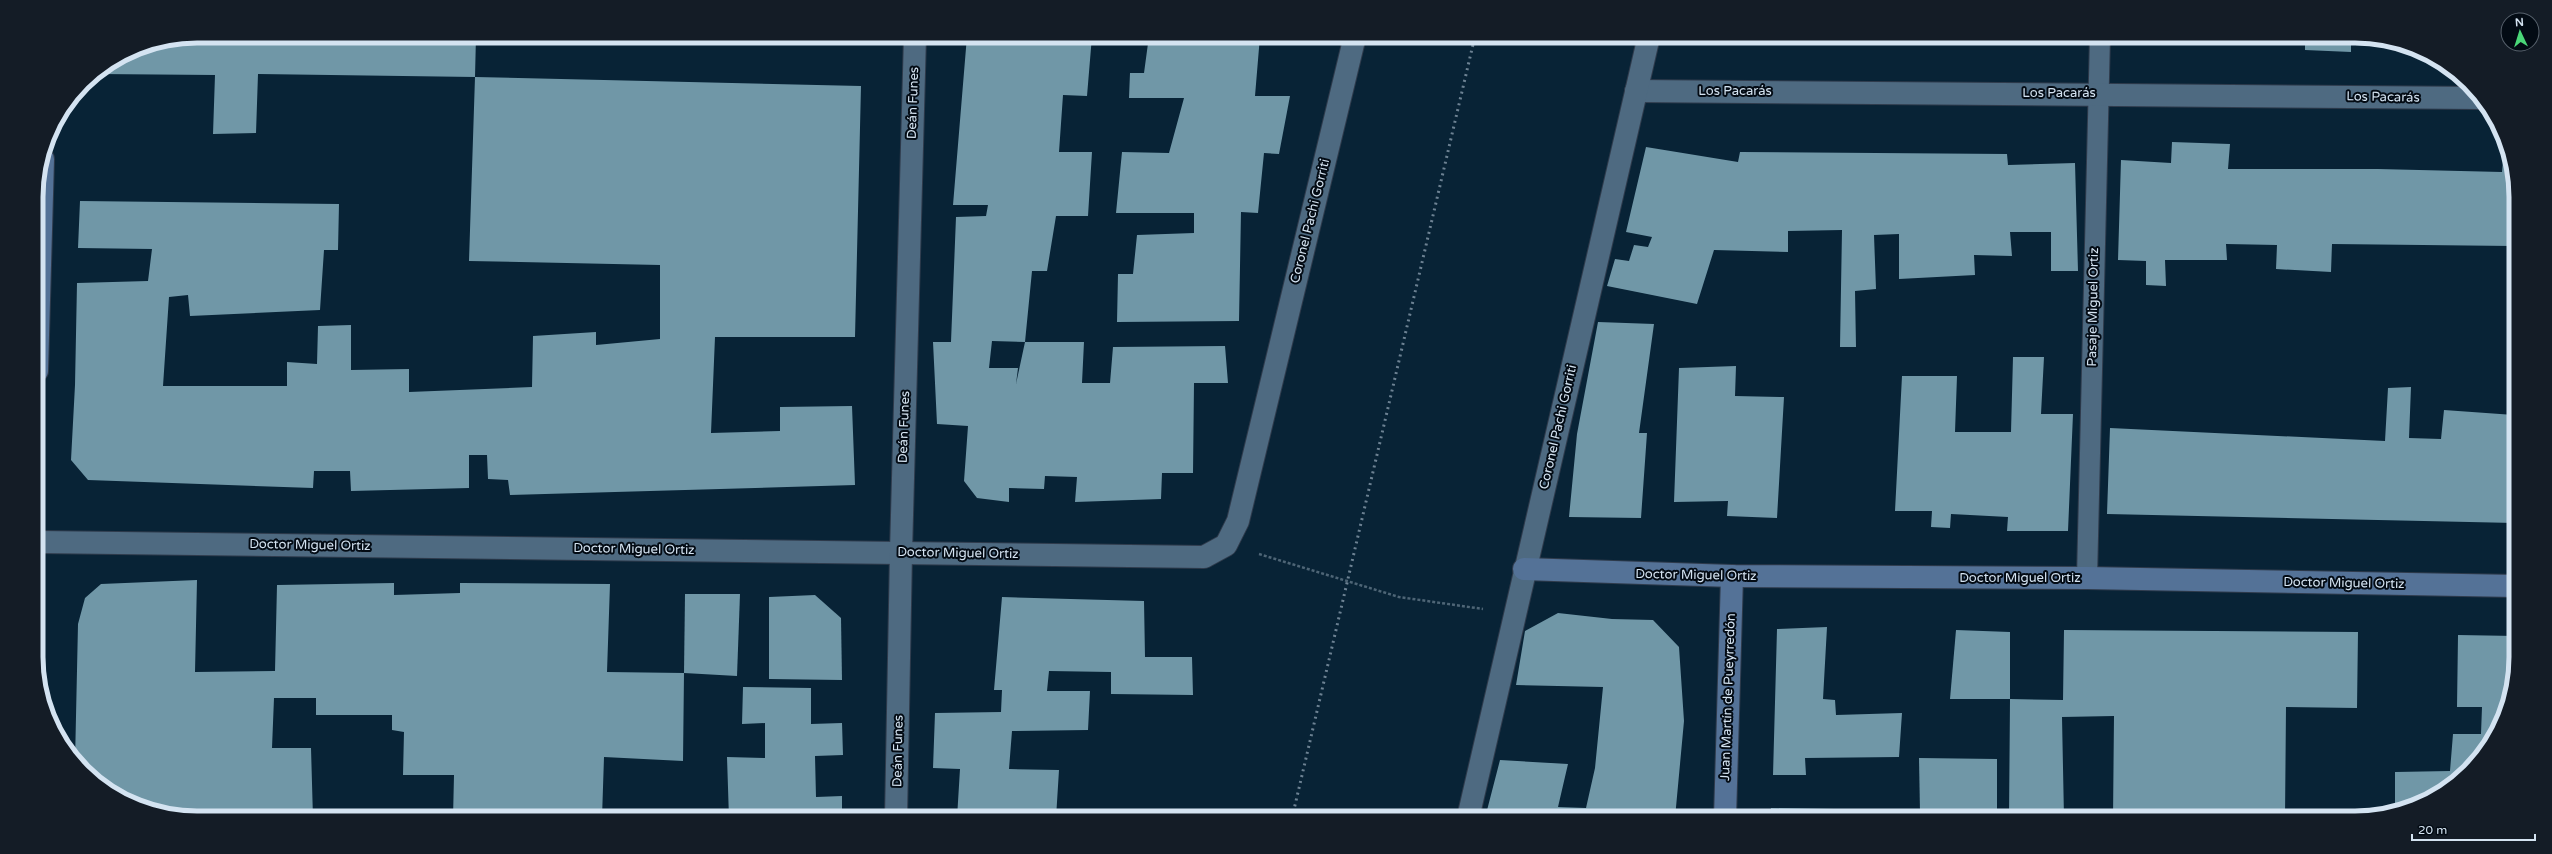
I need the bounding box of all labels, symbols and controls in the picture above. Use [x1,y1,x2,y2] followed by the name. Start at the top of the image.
[2500,12,2540,52] north arrow
[2514,16,2524,29] text: N
[904,67,922,139] street label: Deán Funes
[1698,83,1772,99] street label: Los Pacarás
[2022,85,2096,101] street label: Los Pacarás
[2346,88,2420,106] street label: Los Pacarás
[1287,157,1333,285] street label: Coronel Pachi Gorriti
[2084,247,2102,367] street label: Pasaje Miguel Ortiz
[1536,363,1580,491] street label: Coronel Pachi Gorriti
[895,391,913,463] street label: Deán Funes
[249,536,371,554] street label: Doctor Miguel Ortiz
[573,540,695,558] street label: Doctor Miguel Ortiz
[897,544,1019,562] street label: Doctor Miguel Ortiz
[1635,566,1757,584] street label: Doctor Miguel Ortiz
[1959,570,2081,586] street label: Doctor Miguel Ortiz
[2283,574,2405,592] street label: Doctor Miguel Ortiz
[1717,613,1739,781] street label: Juan Martín de Pueyrredón
[889,715,907,787] street label: Deán Funes
[2412,816,2535,842] scale bar
[2418,823,2447,837] text: 20 m

